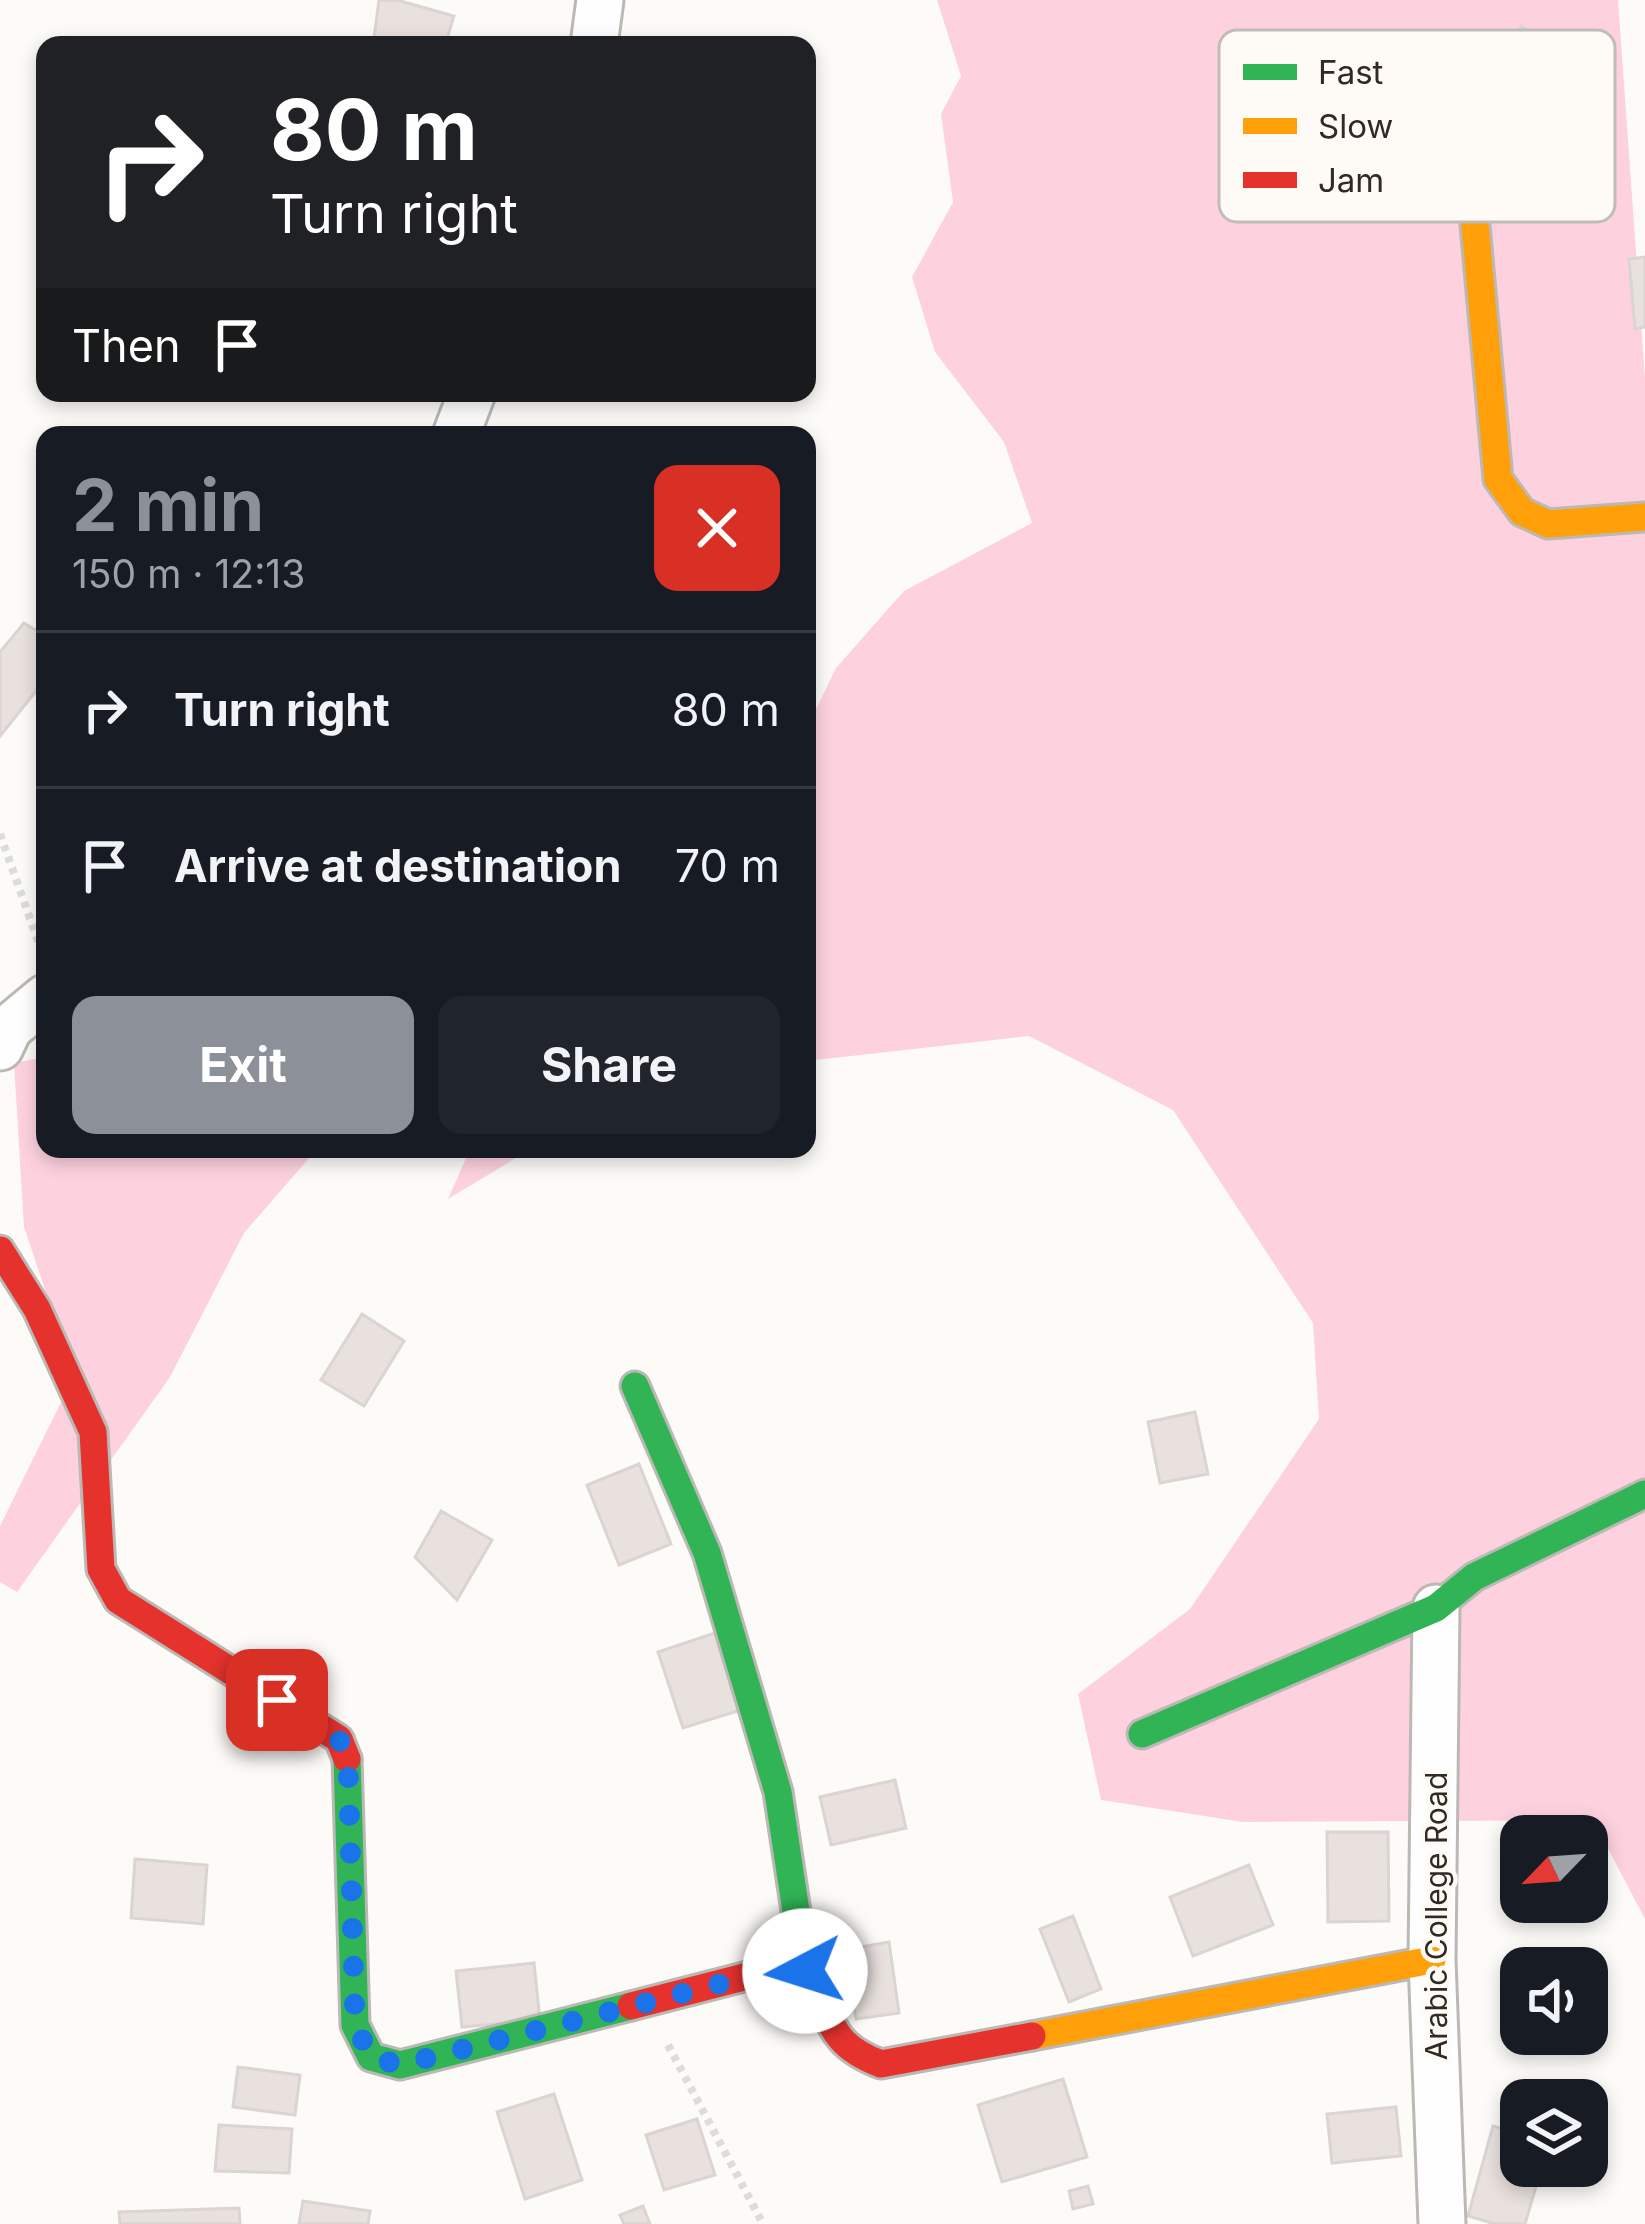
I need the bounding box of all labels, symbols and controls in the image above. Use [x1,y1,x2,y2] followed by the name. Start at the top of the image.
[1219,30,1615,222] legend
[1318,52,1384,92] text: Fast
[270,79,478,180] text: 80 m
[72,84,228,240] icon: right
[1318,106,1393,146] text: Slow
[1318,160,1384,200] text: Jam
[270,181,518,246] text: Turn right
[204,312,270,378] icon: arrive
[72,318,180,373] text: Then
[72,461,264,548] text: 2 min
[654,465,780,591] button: close
[72,550,305,597] text: 150 m · 12:13
[72,677,138,743] icon: right
[174,682,390,737] text: Turn right
[672,682,780,737] text: 80 m
[72,833,138,899] icon: arrive
[174,838,621,893] text: Arrive at destination
[675,838,780,893] text: 70 m
[72,996,414,1134] button: Exit
[438,996,780,1134] button: Share
[226,1649,328,1751] pin
[244,1667,310,1733] icon: arrive
[1418,1772,1454,2060] street label: Arabic College Road
[1500,1815,1608,1923] north arrow
[1500,1815,1608,2187] map controls
[742,1908,868,2034] position arrow
[1500,1947,1608,2055] button: sound
[1500,2079,1608,2187] button: layers

